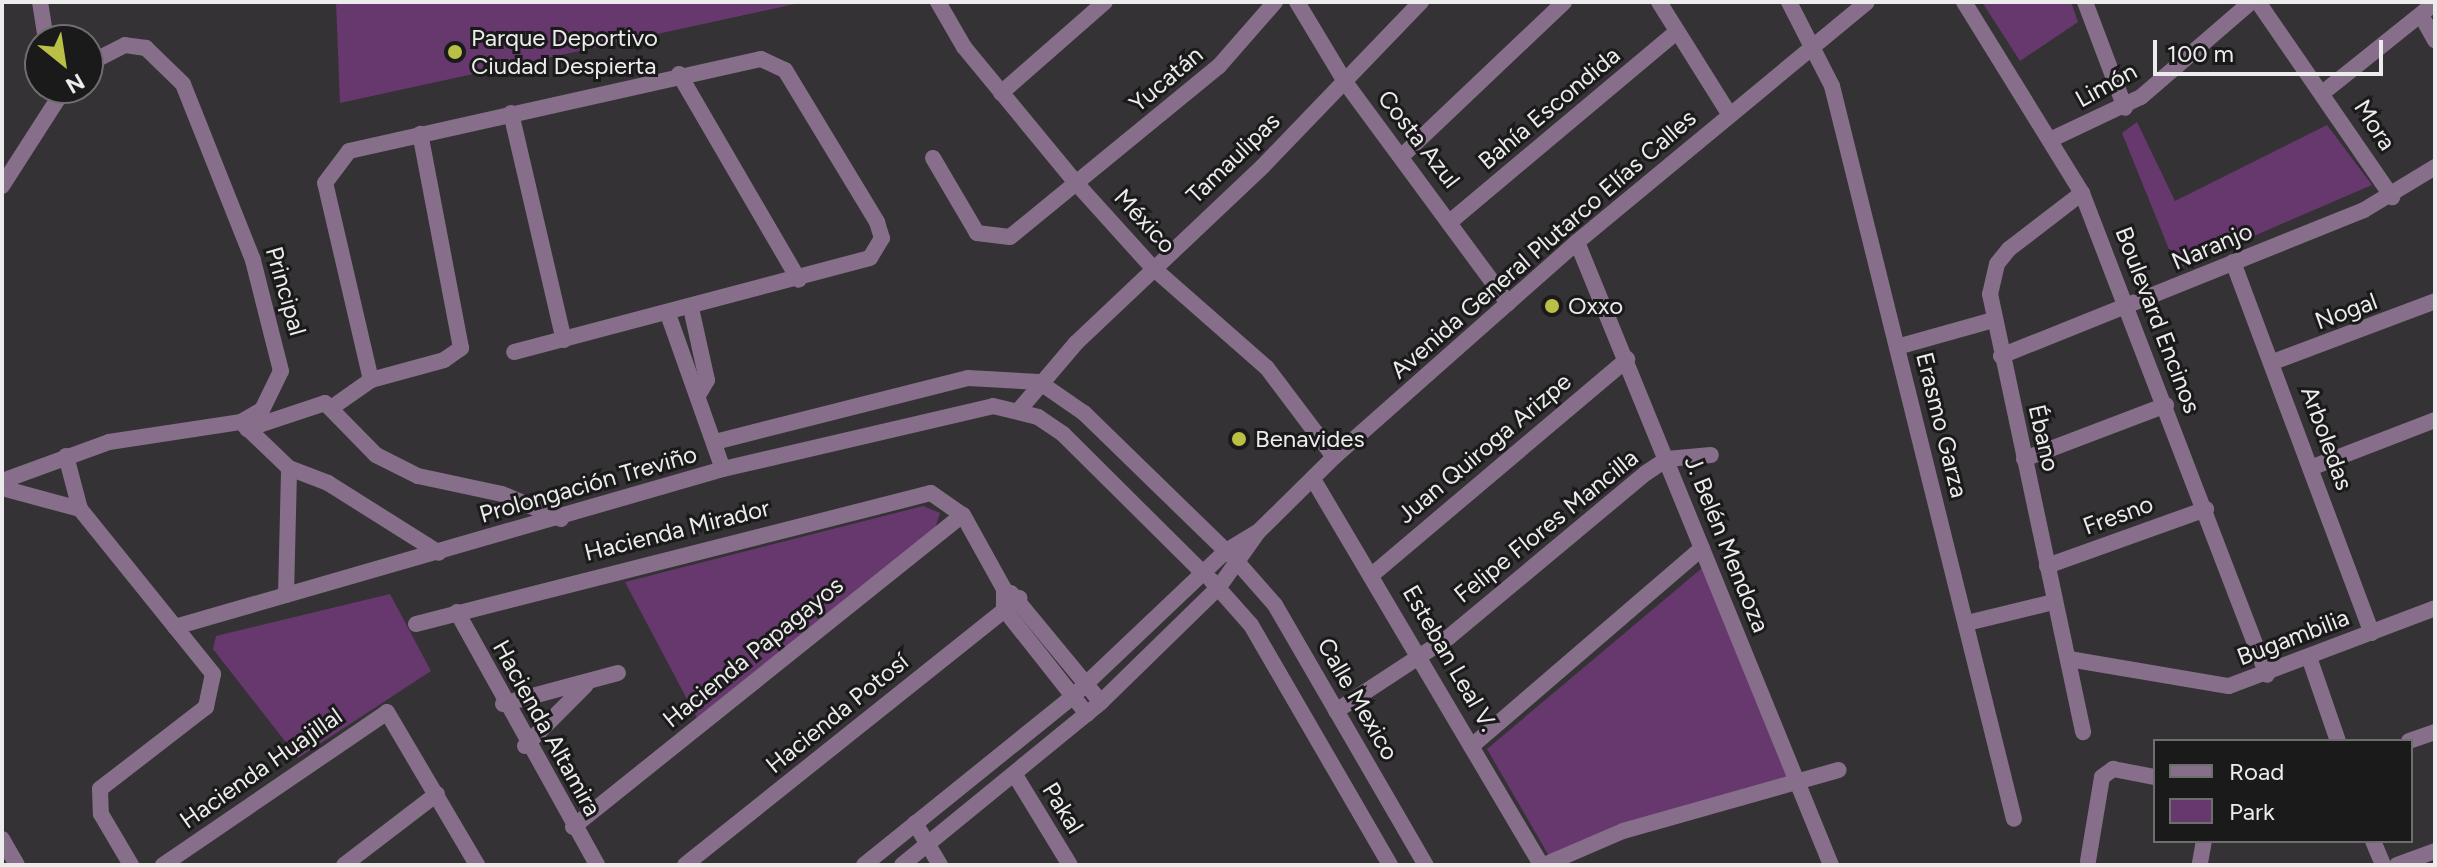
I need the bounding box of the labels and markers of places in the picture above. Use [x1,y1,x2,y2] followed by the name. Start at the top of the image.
[471,24,658,80] place label: Parque Deportivo Ciudad Despierta
[446,43,464,61] marker: Parque Deportivo Ciudad Despierta
[1568,292,1623,320] place label: Oxxo
[1543,297,1561,315] marker: Oxxo
[1255,425,1365,453] place label: Benavides
[1230,430,1248,448] marker: Benavides

